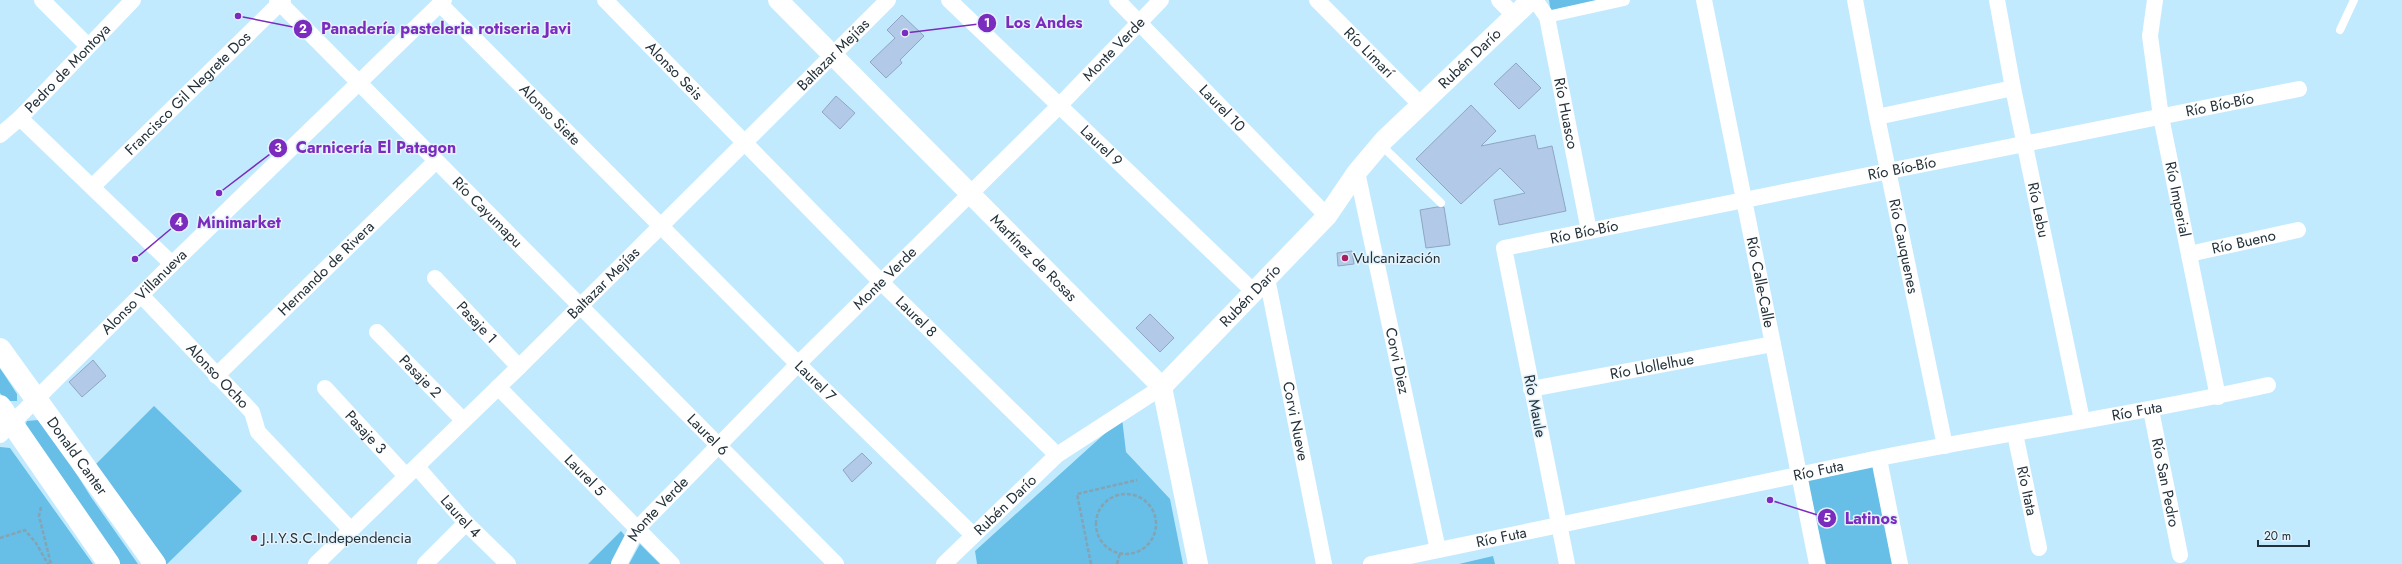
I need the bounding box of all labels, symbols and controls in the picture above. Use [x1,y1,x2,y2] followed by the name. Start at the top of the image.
[977,9,1091,37] callout: Los Andes
[1005,11,1083,34] text: Los Andes
[1078,12,1150,86] street label: Monte Verde
[792,13,874,96] street label: Baltazar Mejías
[984,14,990,32] text: 1
[293,15,579,43] callout: Panadería pasteleria rotiseria Javi
[321,17,571,40] text: Panadería pasteleria rotiseria Javi
[19,19,116,118] street label: Pedro de Montoya
[299,20,307,38] text: 2
[1339,22,1400,84] street label: Río Limarí
[1433,23,1506,94] street label: Rubén Darío
[120,26,256,160] street label: Francisco Gil Negrete Dos
[640,37,708,105] street label: Alonso Seis
[1548,76,1584,151] street label: Río Huasco
[514,79,586,151] street label: Alonso Siete
[1194,80,1250,137] street label: Laurel 10
[2184,87,2256,122] street label: Río Bío-Bío
[1075,120,1127,172] street label: Laurel 9
[268,134,464,162] callout: Carnicería El Patagon
[296,136,456,159] text: Carnicería El Patagon
[274,139,282,157] text: 3
[1866,151,1938,186] street label: Río Bío-Bío
[2159,160,2196,239] street label: Río Imperial
[447,172,528,253] street label: Río Cayumapu
[2022,180,2055,240] street label: Río Lebu
[1883,197,1924,296] street label: Río Cauquenes
[169,208,289,236] callout: Minimarket
[985,209,1082,306] street label: Martínez de Rosas
[197,211,282,234] text: Minimarket
[175,213,183,231] text: 4
[1548,214,1620,250] street label: Río Bío-Bío
[273,216,379,321] street label: Hernando de Rivera
[2210,224,2278,260] street label: Río Bueno
[1741,235,1780,330] street label: Río Calle-Calle
[848,241,922,315] street label: Monte Verde
[562,242,645,324] street label: Baltazar Mejías
[96,244,192,340] street label: Alonso Villanueva
[1353,247,1441,269] place label: Vulcanización
[1340,253,1350,263] marker: Vulcanización
[1215,259,1286,332] street label: Rubén Darío
[890,291,942,342] street label: Laurel 8
[451,296,502,348] street label: Pasaje 1
[1380,325,1415,396] street label: Corvi Diez
[181,338,254,414] street label: Alonso Ocho
[1608,348,1696,385] street label: Río Llollelhue
[394,350,447,403] street label: Pasaje 2
[790,356,841,407] street label: Laurel 7
[1518,373,1552,439] street label: Río Maule
[1277,380,1314,463] street label: Corvi Nueve
[2110,396,2164,427] street label: Río Futa
[340,405,391,459] street label: Pasaje 3
[682,409,734,461] street label: Laurel 6
[41,412,113,500] street label: Donald Canter
[2146,436,2185,529] street label: Río San Pedro
[559,450,611,501] street label: Laurel 5
[1791,455,1846,487] street label: Río Futa
[2011,464,2043,518] street label: Río Itata
[969,469,1041,541] street label: Rubén Darío
[622,471,694,545] street label: Monte Verde
[435,490,486,543] street label: Laurel 4
[1817,504,1905,532] callout: Latinos
[1845,507,1897,530] text: Latinos
[1823,509,1831,527] text: 5
[1474,521,1528,553] street label: Río Futa
[2258,522,2309,548] scale bar
[260,527,411,549] place label: J.I.Y.S.C.Independencia
[2264,527,2291,545] text: 20 m
[249,533,259,543] marker: J.I.Y.S.C.Independencia

